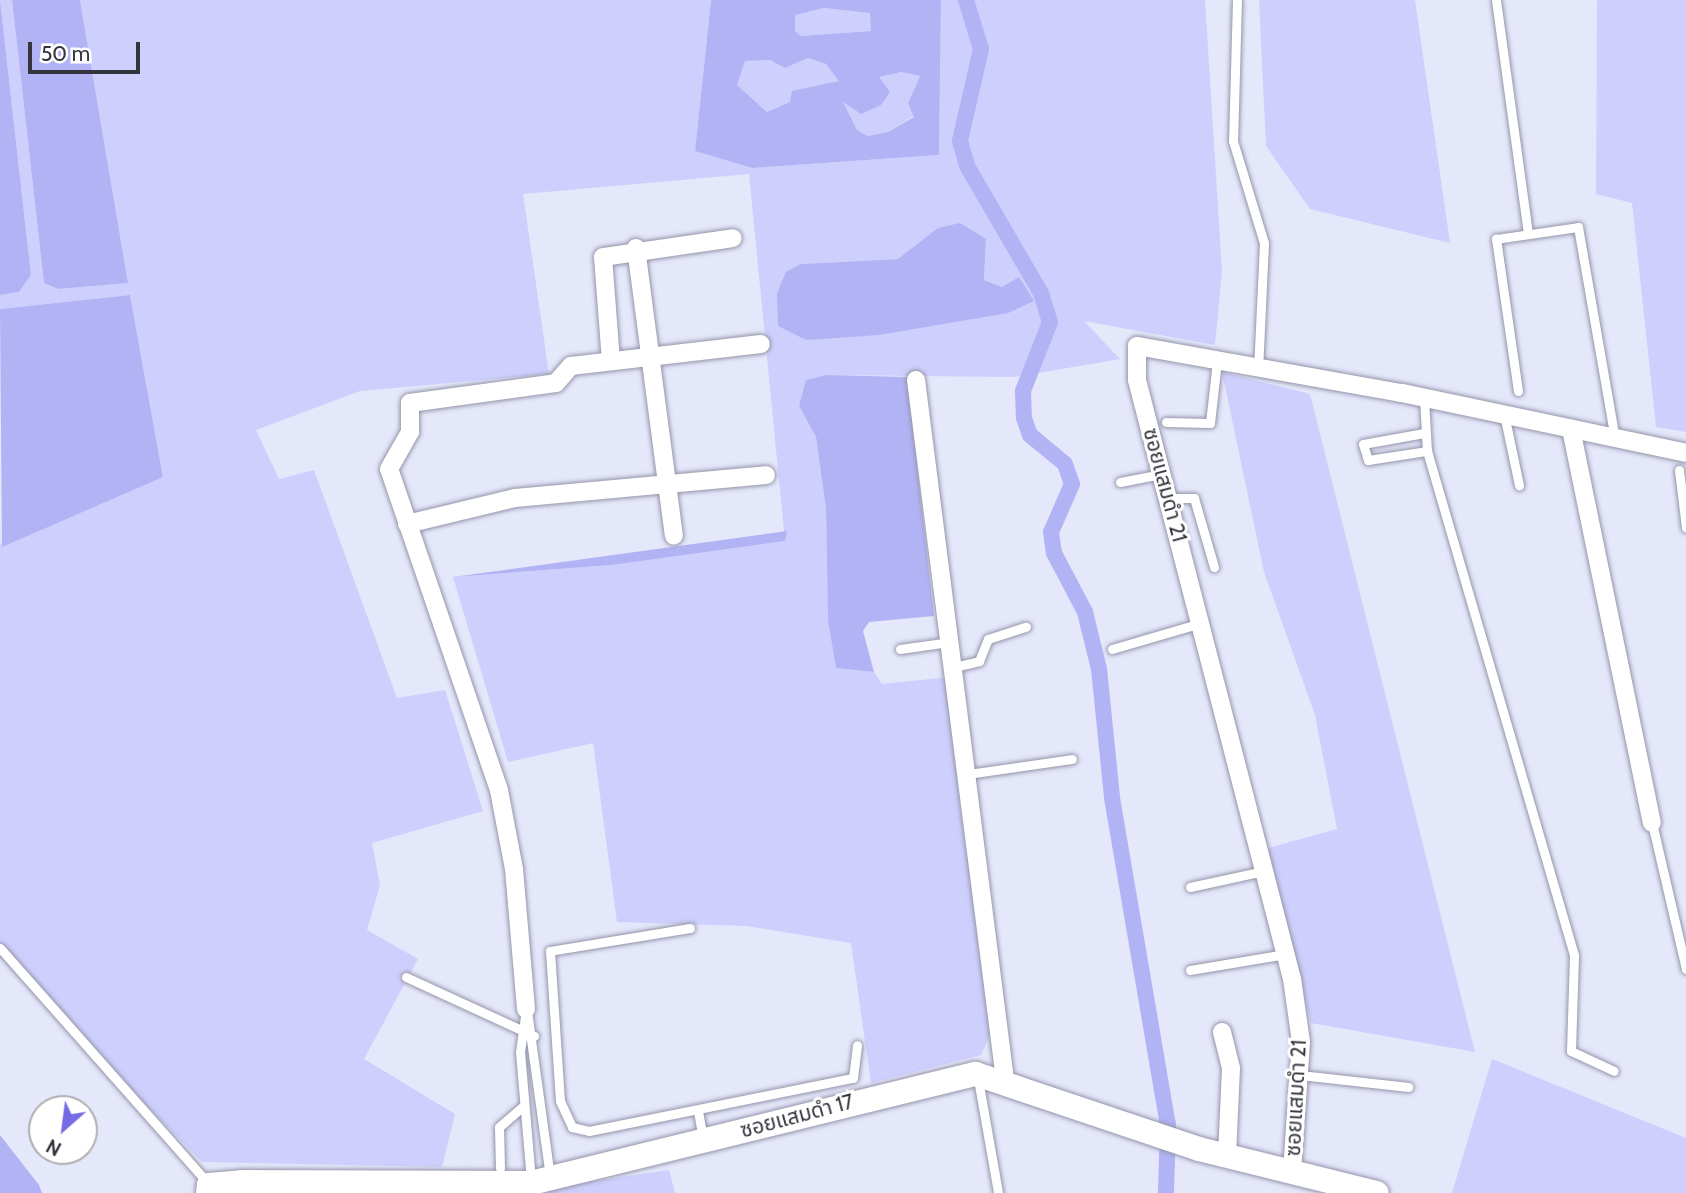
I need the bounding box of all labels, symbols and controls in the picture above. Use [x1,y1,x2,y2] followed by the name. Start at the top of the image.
[32,28,144,72] scale bar
[41,41,90,66] text: 50 m
[1138,425,1192,545] street label: ซอยแสมดำ 21
[1280,1039,1312,1157] street label: ซอยแสมดำ 21
[738,1089,856,1143] street label: ซอยแสมดำ 17
[28,1095,98,1165] north arrow
[43,1134,65,1161] text: N

